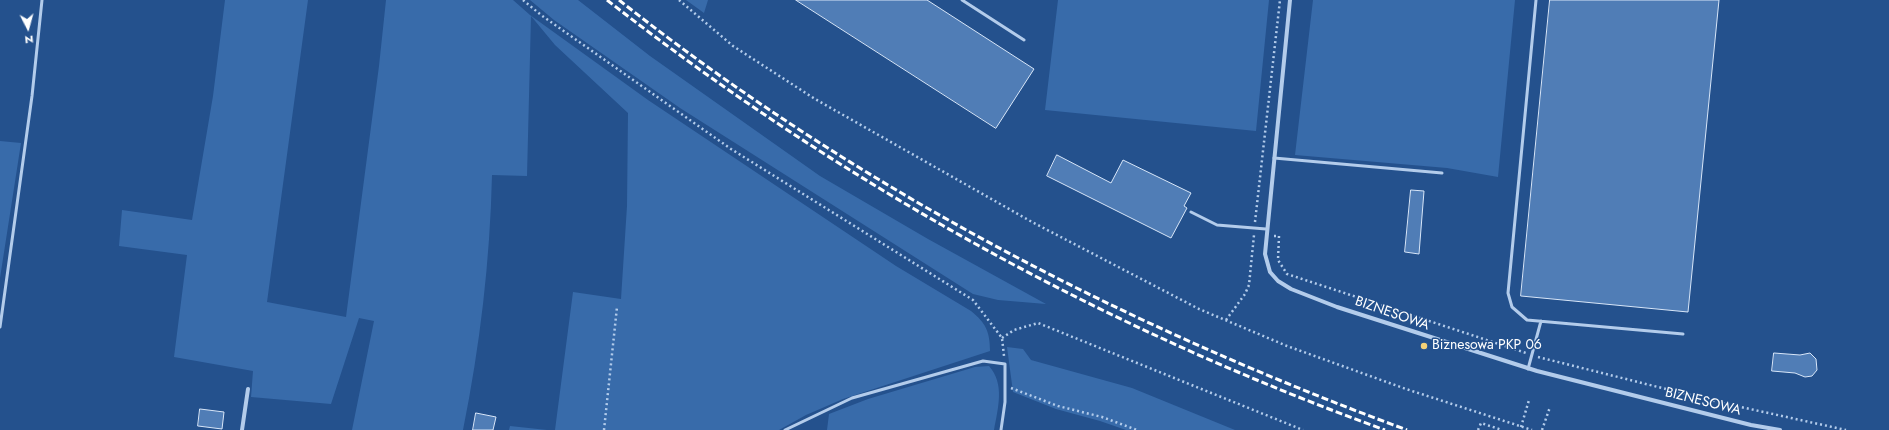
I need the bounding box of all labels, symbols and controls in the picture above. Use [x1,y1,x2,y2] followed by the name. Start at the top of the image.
[8,8,48,48] north arrow
[24,32,34,48] text: N
[1353,293,1431,335] street label: BIZNESOWA
[1432,338,1542,354] place label: Biznesowa PKP 06
[1419,341,1429,351] marker: Biznesowa PKP 06
[1663,384,1743,420] street label: BIZNESOWA

